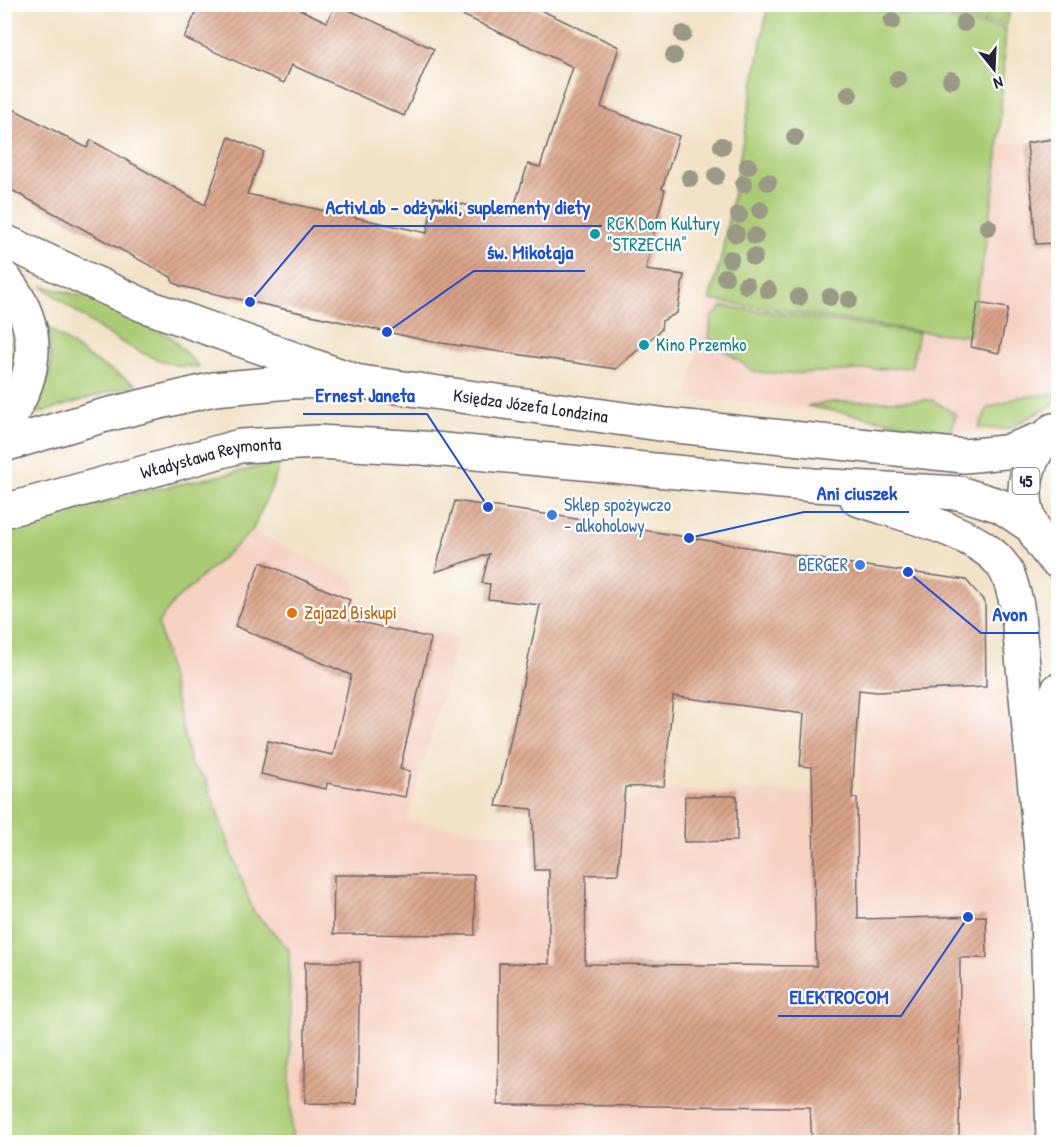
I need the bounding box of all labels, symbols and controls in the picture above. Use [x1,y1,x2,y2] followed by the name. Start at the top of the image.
[964,39,1024,99] north arrow
[991,71,1006,95] text: N
[314,188,602,226] callout: ActivLab - odżywki, suplementy diety
[326,193,591,221] text: ActivLab - odżywki, suplementy diety
[607,211,720,257] place label: RCK Dom Kultury "STRZECHA"
[588,227,602,241] marker: RCK Dom Kultury "STRZECHA"
[474,233,585,271] callout: św. Mikołaja
[487,238,573,265] text: św. Mikołaja
[656,332,746,357] place label: Kino Przemko
[637,338,651,352] marker: Kino Przemko
[303,376,427,414] callout: Ernest Janeta
[315,381,415,408] text: Ernest Janeta
[452,382,610,429] street label: Księdza Józefa Londzina
[137,431,282,485] street label: Władysława Reymonta
[1012,468,1040,494] road number: 45
[804,474,909,512] callout: Ani ciuszek
[817,479,898,506] text: Ani ciuszek
[564,492,671,538] place label: Sklep spożywczo - alkoholowy
[545,508,559,522] marker: Sklep spożywczo - alkoholowy
[798,552,848,577] place label: BERGER
[853,558,867,572] marker: BERGER
[981,595,1039,633] callout: Avon
[304,600,397,625] place label: Zajazd Biskupi
[993,600,1027,627] text: Avon
[285,606,299,620] marker: Zajazd Biskupi
[778,978,901,1016] callout: ELEKTROCOM
[789,983,889,1010] text: ELEKTROCOM

